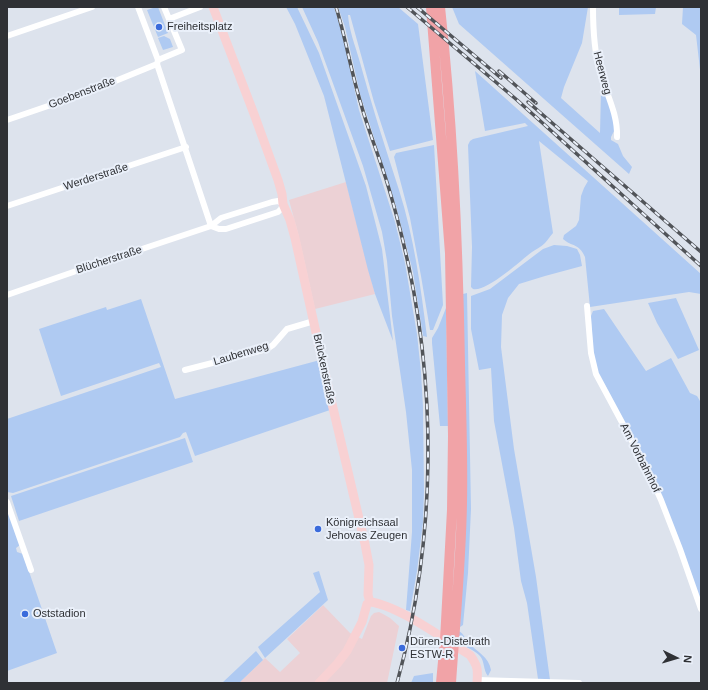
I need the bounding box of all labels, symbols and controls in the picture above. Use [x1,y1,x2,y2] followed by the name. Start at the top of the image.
[167,20,232,34] place label: Freiheitsplatz
[154,22,164,32] marker: Freiheitsplatz
[590,50,614,96] street label: Heerweg
[47,74,117,112] street label: Goebenstraße
[62,160,130,194] street label: Werderstraße
[74,243,144,277] street label: Blücherstraße
[310,333,338,405] street label: Brückenstraße
[212,339,270,369] street label: Laubenweg
[617,421,663,495] street label: Am Vorbahnhof
[326,516,407,542] place label: Königreichsaal Jehovas Zeugen
[313,524,323,534] marker: Königreichsaal Jehovas Zeugen
[33,607,86,621] place label: Oststadion
[20,609,30,619] marker: Oststadion
[410,635,490,661] place label: Düren-Distelrath ESTW-R
[656,638,696,678] north arrow
[397,643,407,653] marker: Düren-Distelrath ESTW-R
[682,655,694,664] text: N

